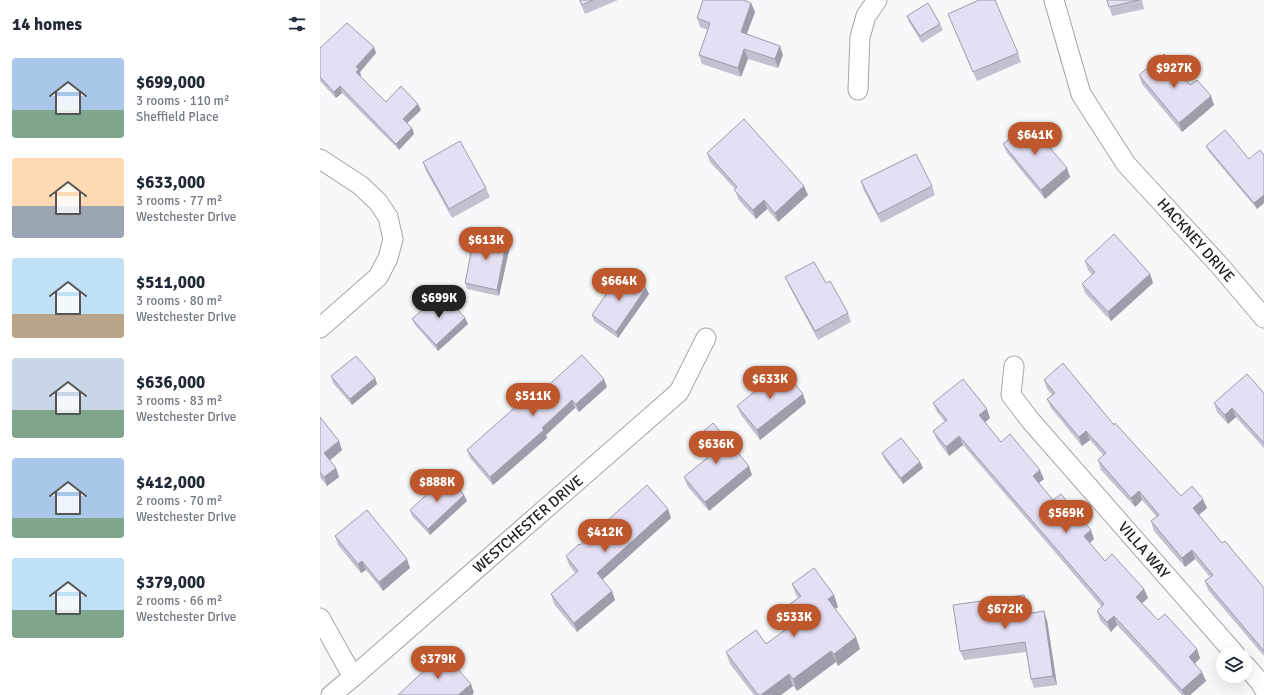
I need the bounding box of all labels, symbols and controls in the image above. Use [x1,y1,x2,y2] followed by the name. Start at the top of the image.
[286,13,308,35] icon: filters
[12,14,82,35] text: 14 homes
[1146,55,1202,89] pin: $927K
[1156,60,1192,76] text: $927K
[136,72,205,93] text: $699,000
[44,74,92,122] icon: home
[136,93,229,109] text: 3 rooms · 110 m²
[136,109,219,125] text: Sheffield Place
[1007,122,1063,156] pin: $641K
[1017,127,1053,143] text: $641K
[136,172,205,193] text: $633,000
[44,174,92,222] icon: home
[136,193,222,209] text: 3 rooms · 77 m²
[1154,194,1238,286] street label: HACKNEY DRIVE
[136,209,236,225] text: Westchester Drive
[458,227,514,261] pin: $613K
[468,232,504,248] text: $613K
[591,268,647,302] pin: $664K
[136,272,205,293] text: $511,000
[601,273,637,289] text: $664K
[44,274,92,322] icon: home
[411,285,467,319] pin: $699K
[421,290,457,306] text: $699K
[136,293,222,309] text: 3 rooms · 80 m²
[136,309,236,325] text: Westchester Drive
[742,366,798,400] pin: $633K
[752,371,788,387] text: $633K
[136,372,205,393] text: $636,000
[44,374,92,422] icon: home
[505,383,561,417] pin: $511K
[515,388,551,404] text: $511K
[136,393,222,409] text: 3 rooms · 83 m²
[136,409,236,425] text: Westchester Drive
[688,431,744,465] pin: $636K
[698,436,734,452] text: $636K
[409,469,465,503] pin: $888K
[469,471,587,577] street label: WESTCHESTER DRIVE
[136,472,205,493] text: $412,000
[44,474,92,522] icon: home
[419,474,455,490] text: $888K
[136,493,222,509] text: 2 rooms · 70 m²
[1038,500,1094,534] pin: $569K
[1048,505,1084,521] text: $569K
[136,509,236,525] text: Westchester Drive
[1115,518,1174,582] street label: VILLA WAY
[577,519,633,553] pin: $412K
[587,524,623,540] text: $412K
[136,572,205,593] text: $379,000
[44,574,92,622] icon: home
[136,593,222,609] text: 2 rooms · 66 m²
[977,596,1033,630] pin: $672K
[987,601,1023,617] text: $672K
[766,604,822,638] pin: $533K
[136,609,236,625] text: Westchester Drive
[776,609,812,625] text: $533K
[410,646,466,680] pin: $379K
[1216,647,1252,683] map controls
[1216,647,1252,683] button: layers
[420,651,456,667] text: $379K

